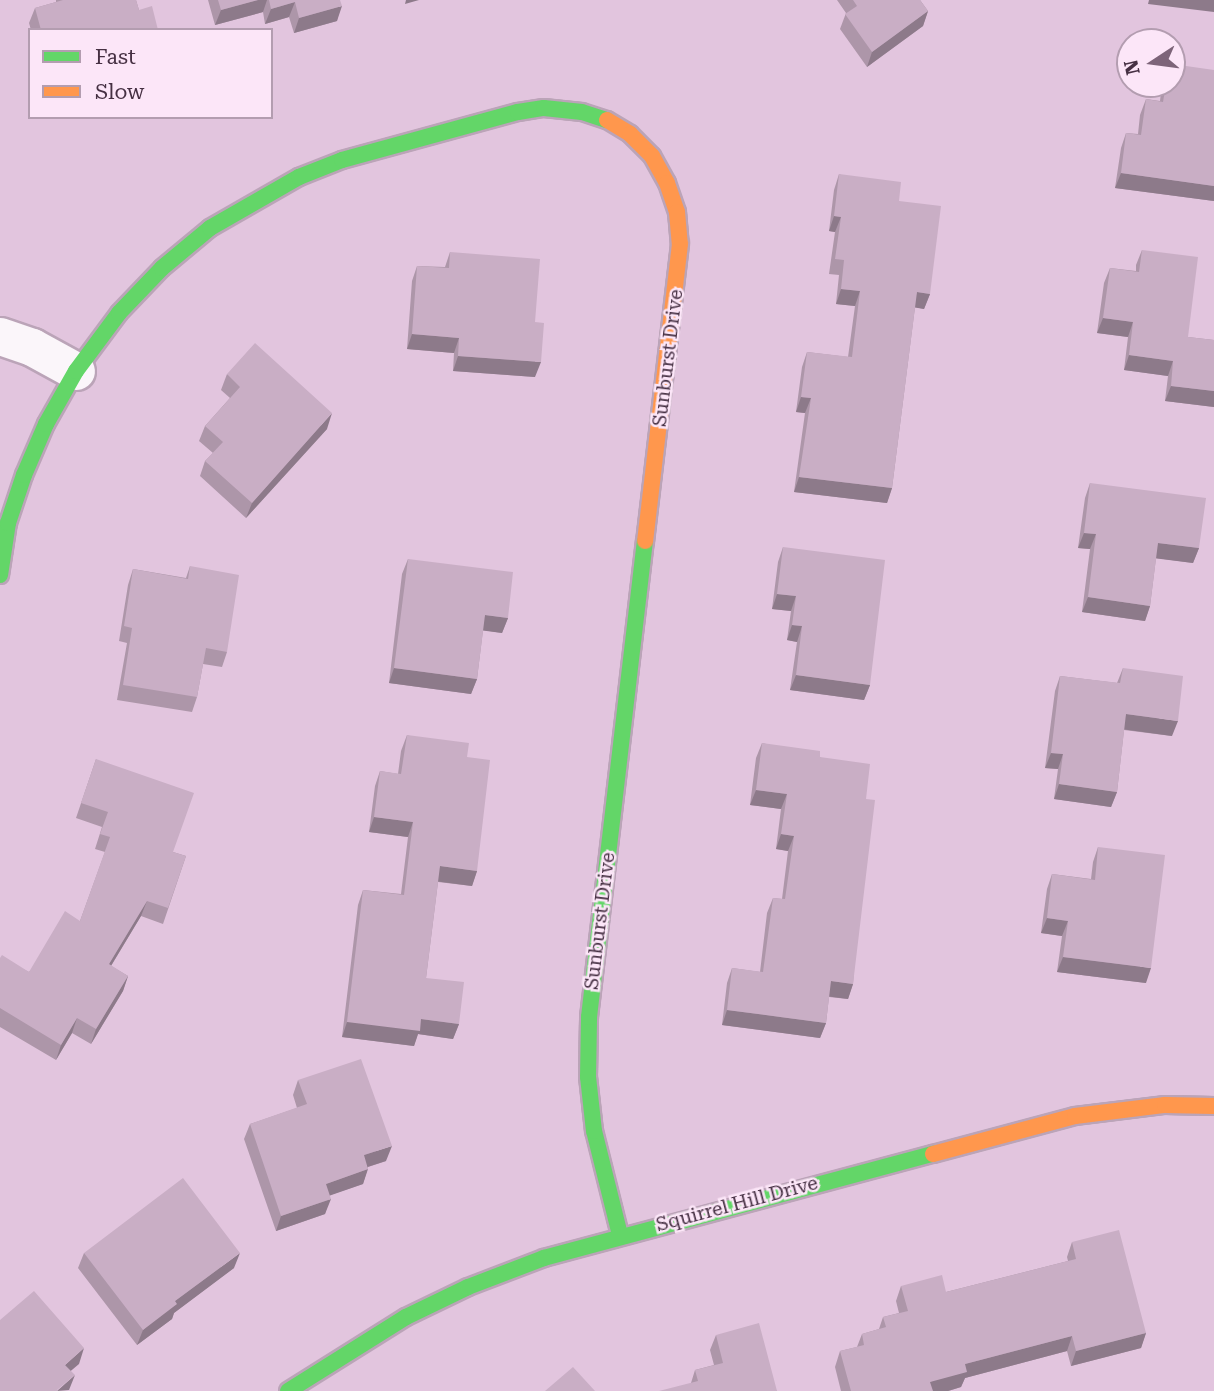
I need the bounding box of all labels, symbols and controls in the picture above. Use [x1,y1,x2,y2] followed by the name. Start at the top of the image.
[28,28,273,119] legend
[1116,28,1186,98] north arrow
[95,45,136,69] text: Fast
[1119,58,1145,77] text: N
[95,80,144,104] text: Slow
[648,288,688,428] street label: Sunburst Drive
[580,851,620,991] street label: Sunburst Drive
[654,1171,820,1237] street label: Squirrel Hill Drive

